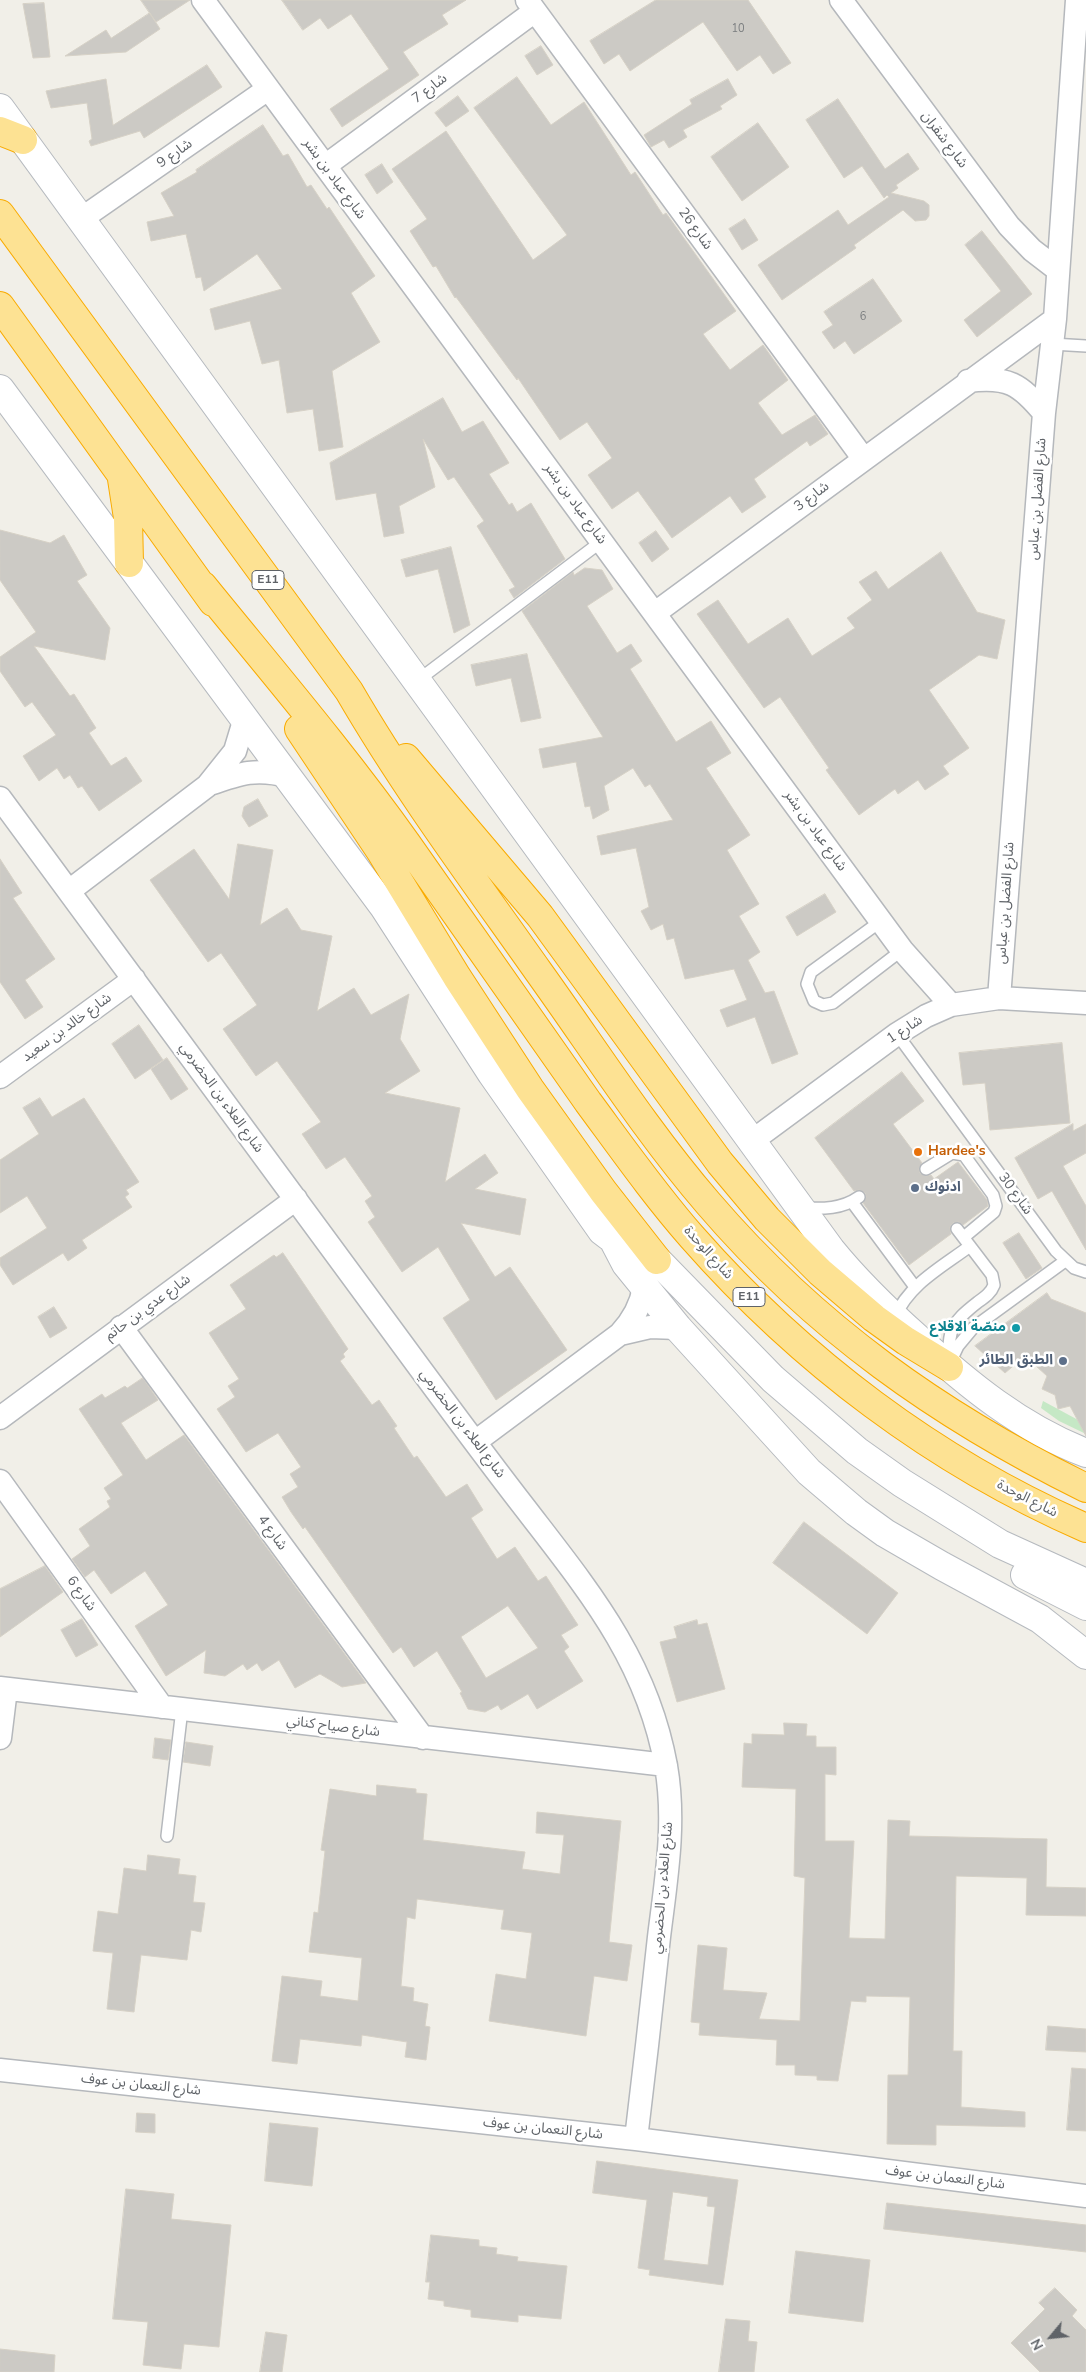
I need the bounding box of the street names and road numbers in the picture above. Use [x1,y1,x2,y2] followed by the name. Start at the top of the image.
[409,70,451,108] street label: شارع 7
[917,108,971,172] street label: شارع شقران
[299,135,369,223] street label: شارع عباد بن بشر
[154,136,196,172] street label: شارع 9
[674,205,716,253] street label: شارع 26
[1025,437,1051,561] street label: شارع الفضل بن عباس
[540,460,610,548] street label: شارع عباد بن بشر
[791,478,833,516] street label: شارع 3
[252,570,284,590] road number: E11
[780,787,850,875] street label: شارع عباد بن بشر
[993,841,1019,965] street label: شارع الفضل بن عباس
[19,990,115,1066] street label: شارع خالد بن سعيد
[884,1012,926,1048] street label: شارع 1
[175,1040,267,1156] street label: شارع العلاء بن الحضرمي
[994,1170,1036,1218] street label: شارع 30
[680,1223,736,1283] street label: شارع الوحدة
[102,1271,194,1345] street label: شارع عدي بن حاتم
[733,1288,765,1306] road number: E11
[415,1366,509,1482] street label: شارع العلاء بن الحضرمي
[994,1477,1060,1521] street label: شارع الوحدة
[254,1512,290,1554] street label: شارع 4
[63,1573,99,1615] street label: شارع 6
[285,1713,381,1741] street label: شارع صياح كناني
[649,1821,677,1955] street label: شارع العلاء بن الحضرمي
[80,2070,202,2100] street label: شارع النعمان بن عوف
[482,2114,604,2144] street label: شارع النعمان بن عوف
[884,2162,1006,2194] street label: شارع النعمان بن عوف

